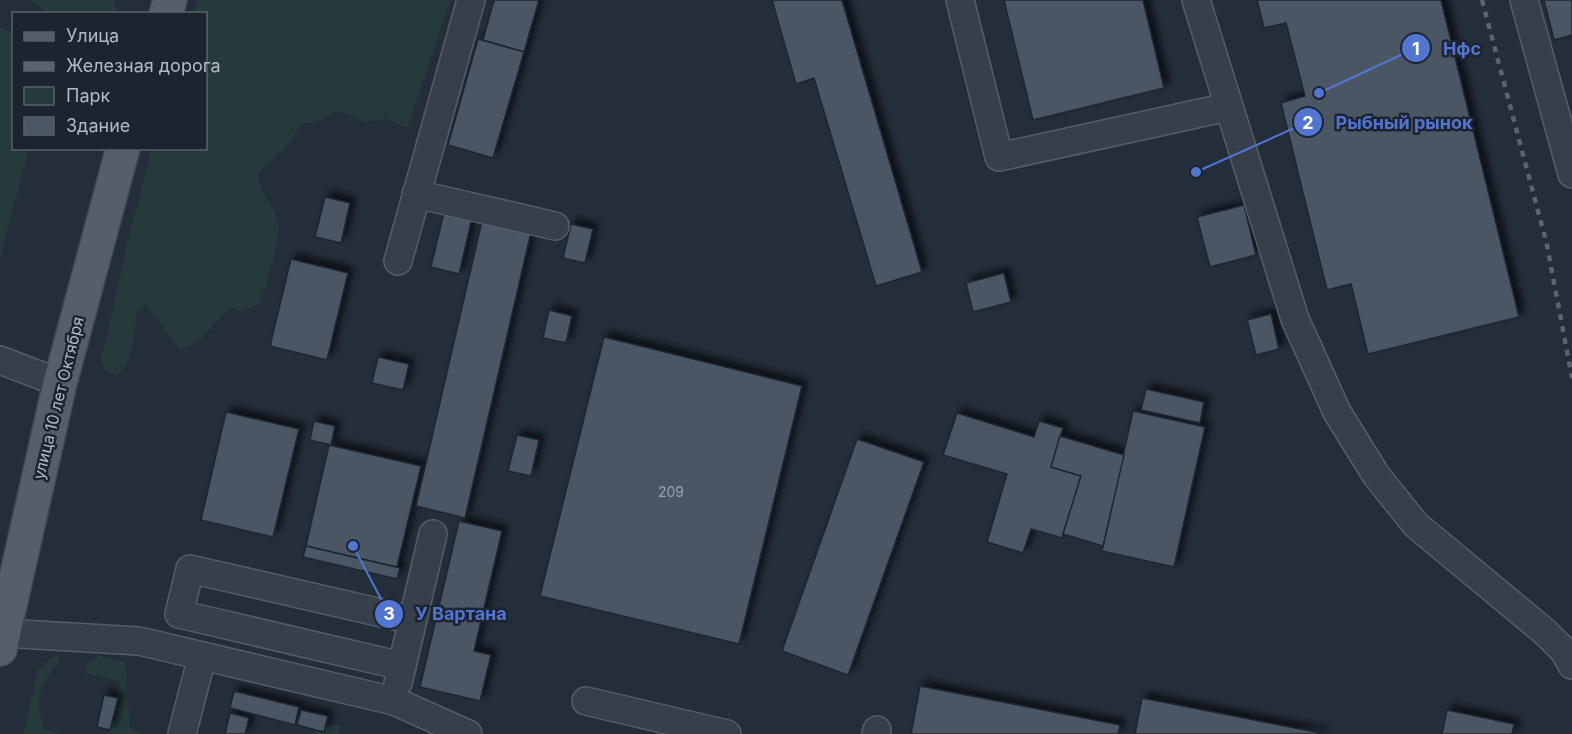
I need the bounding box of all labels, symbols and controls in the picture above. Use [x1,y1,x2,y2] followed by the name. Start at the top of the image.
[12,12,207,150] legend
[66,25,119,46] text: Улица
[1401,30,1493,66] callout: Нфс
[1412,38,1420,59] text: 1
[1443,38,1481,59] text: Нфс
[66,55,221,76] text: Железная дорога
[66,85,111,106] text: Парк
[1293,104,1484,140] callout: Рыбный рынок
[1302,112,1314,133] text: 2
[1336,112,1473,133] text: Рыбный рынок
[66,115,130,136] text: Здание
[28,315,88,481] street label: улица 10 лет Октября
[658,483,684,500] house number: 209
[374,596,519,632] callout: У Вартана
[383,603,395,624] text: 3
[415,603,507,624] text: У Вартана

